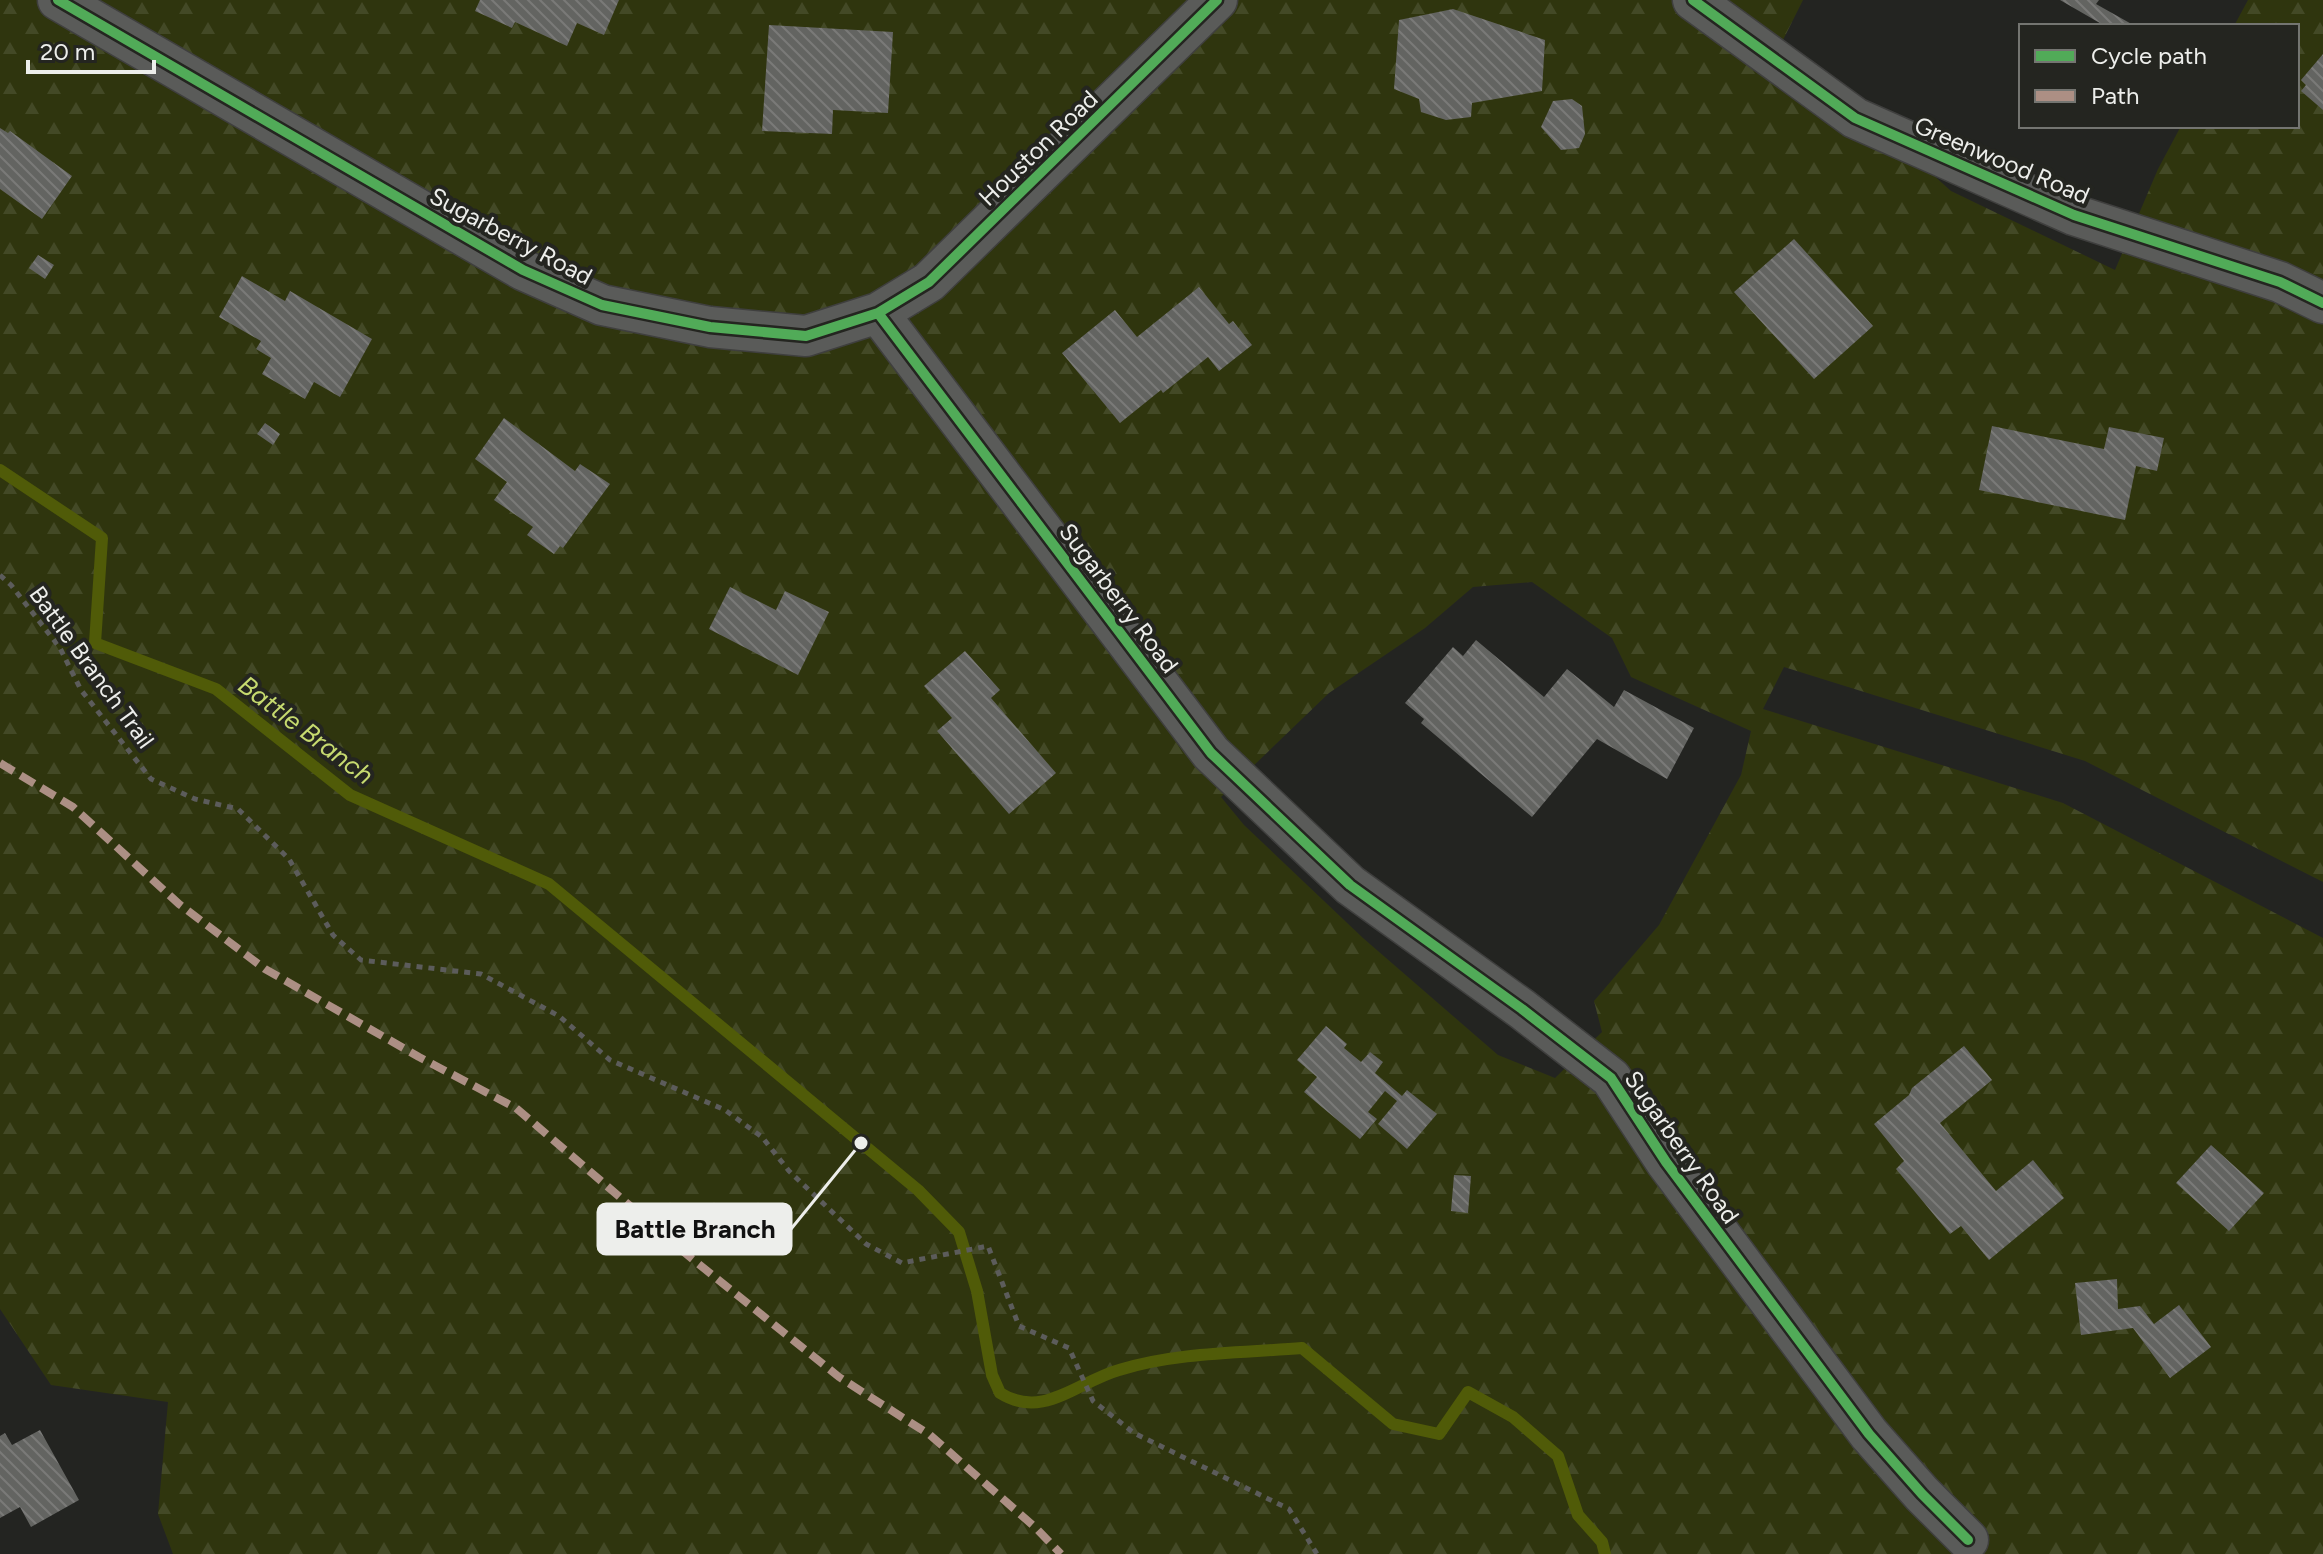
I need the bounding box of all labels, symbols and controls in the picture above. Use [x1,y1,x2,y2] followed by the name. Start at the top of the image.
[28,24,154,74] scale bar
[2019,24,2299,128] legend
[40,37,95,66] text: 20 m
[2091,41,2207,70] text: Cycle path
[2091,81,2139,110] text: Path
[973,84,1103,212] street label: Houston Road
[1910,110,2094,210] street label: Greenwood Road
[425,181,597,291] street label: Sugarberry Road
[1053,517,1185,679] street label: Sugarberry Road
[23,580,161,754] street label: Battle Branch Trail
[232,669,380,791] water label: Battle Branch
[1619,1065,1745,1229] street label: Sugarberry Road
[598,1204,791,1254] callout: Battle Branch
[614,1213,776,1245] text: Battle Branch

